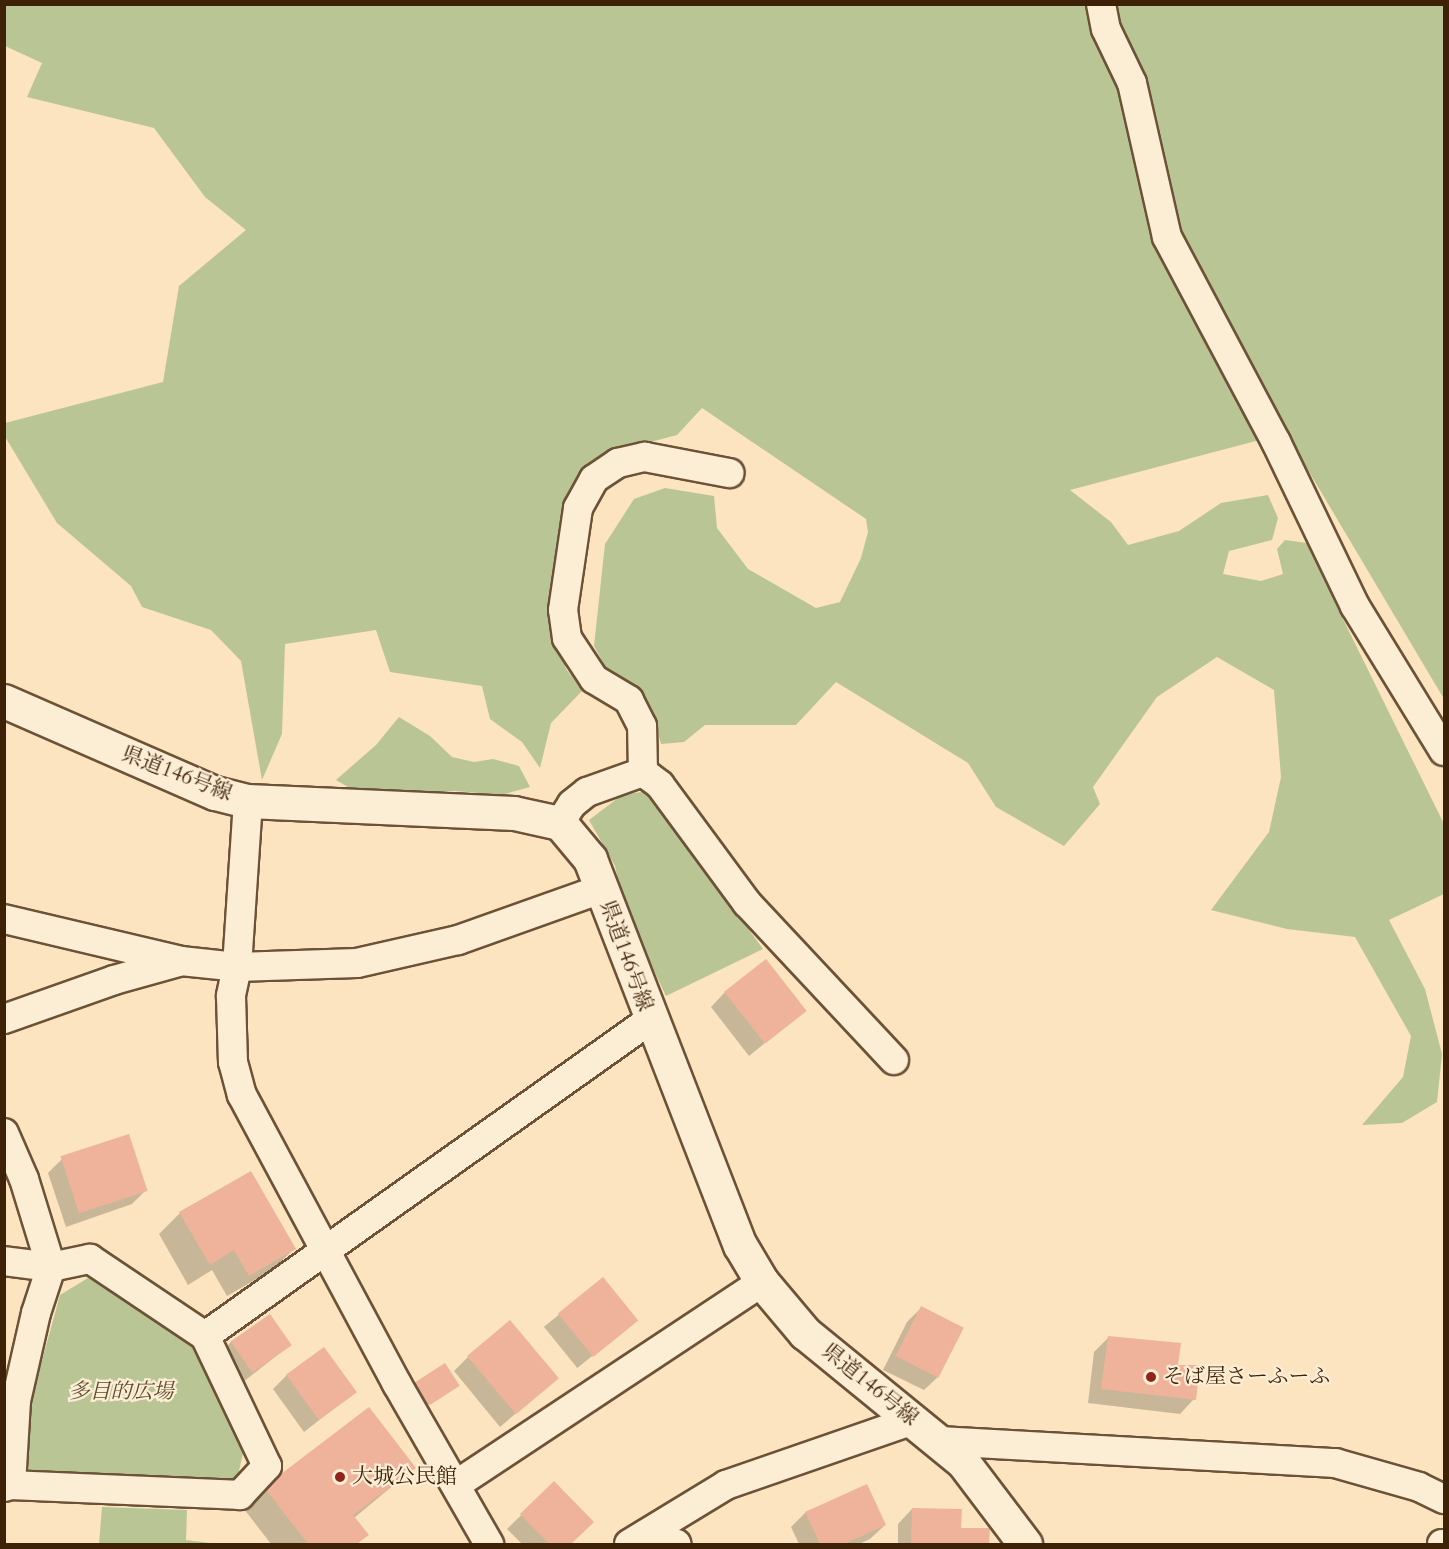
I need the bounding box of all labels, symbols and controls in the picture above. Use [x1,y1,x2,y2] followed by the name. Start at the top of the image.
[118,741,236,807] street label: 県道146号線
[594,897,658,1015] street label: 県道146号線
[817,1339,923,1431] street label: 県道146号線
[1163,1364,1331,1390] place label: そば屋さーふーふ
[1144,1370,1158,1384] marker: そば屋さーふーふ
[69,1379,173,1405] park label: 多目的広場
[352,1464,457,1490] place label: 大城公民館
[333,1470,347,1484] marker: 大城公民館

